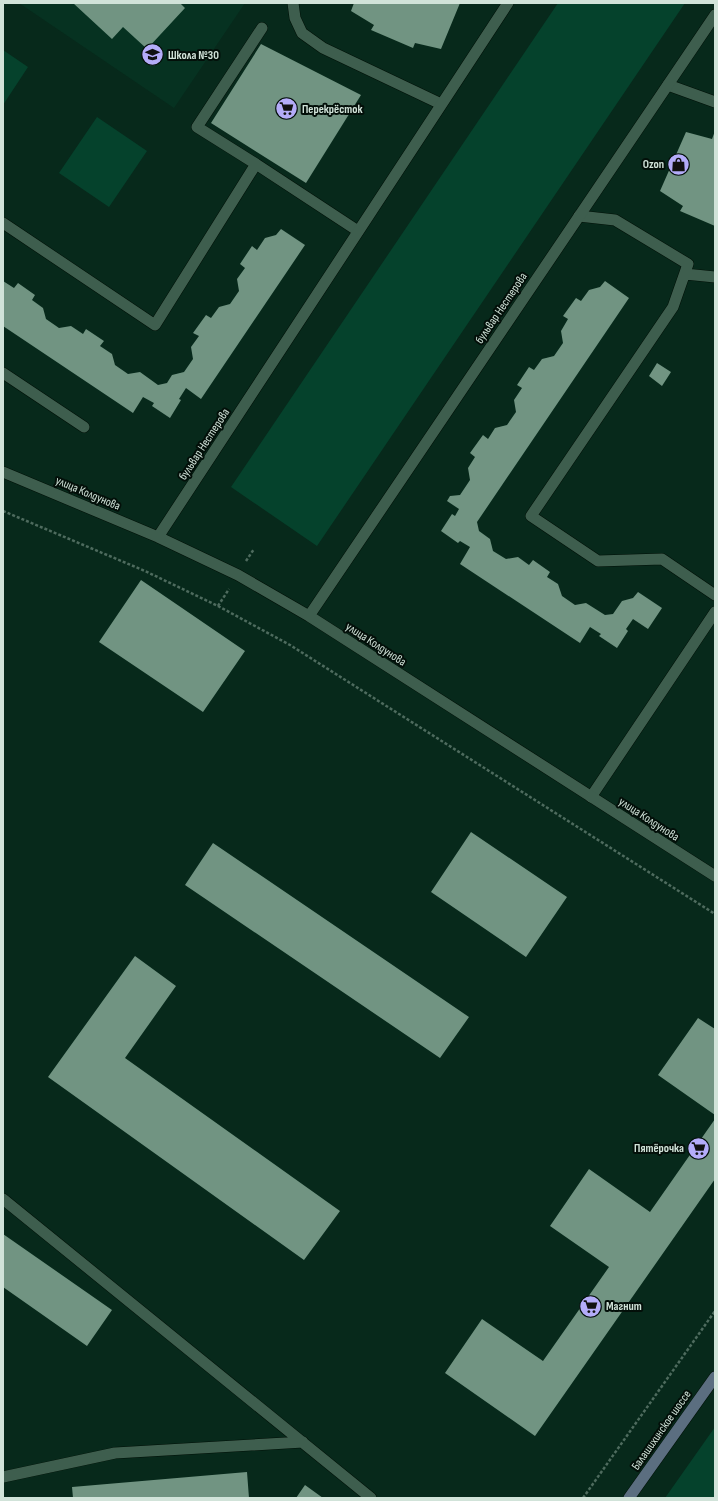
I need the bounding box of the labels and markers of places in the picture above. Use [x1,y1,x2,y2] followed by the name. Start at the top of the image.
[140,42,166,68] school or university icon: Школа №30
[168,48,219,63] place label: Школа №30
[273,96,299,122] supermarket icon: Перекрёсток
[302,102,363,117] place label: Перекрёсток
[666,151,692,177] shop icon: Ozon
[643,157,664,172] place label: Ozon
[686,1135,712,1161] supermarket icon: Пятёрочка
[634,1141,684,1156] place label: Пятёрочка
[578,1293,604,1319] supermarket icon: Магнит
[606,1299,642,1314] place label: Магнит

